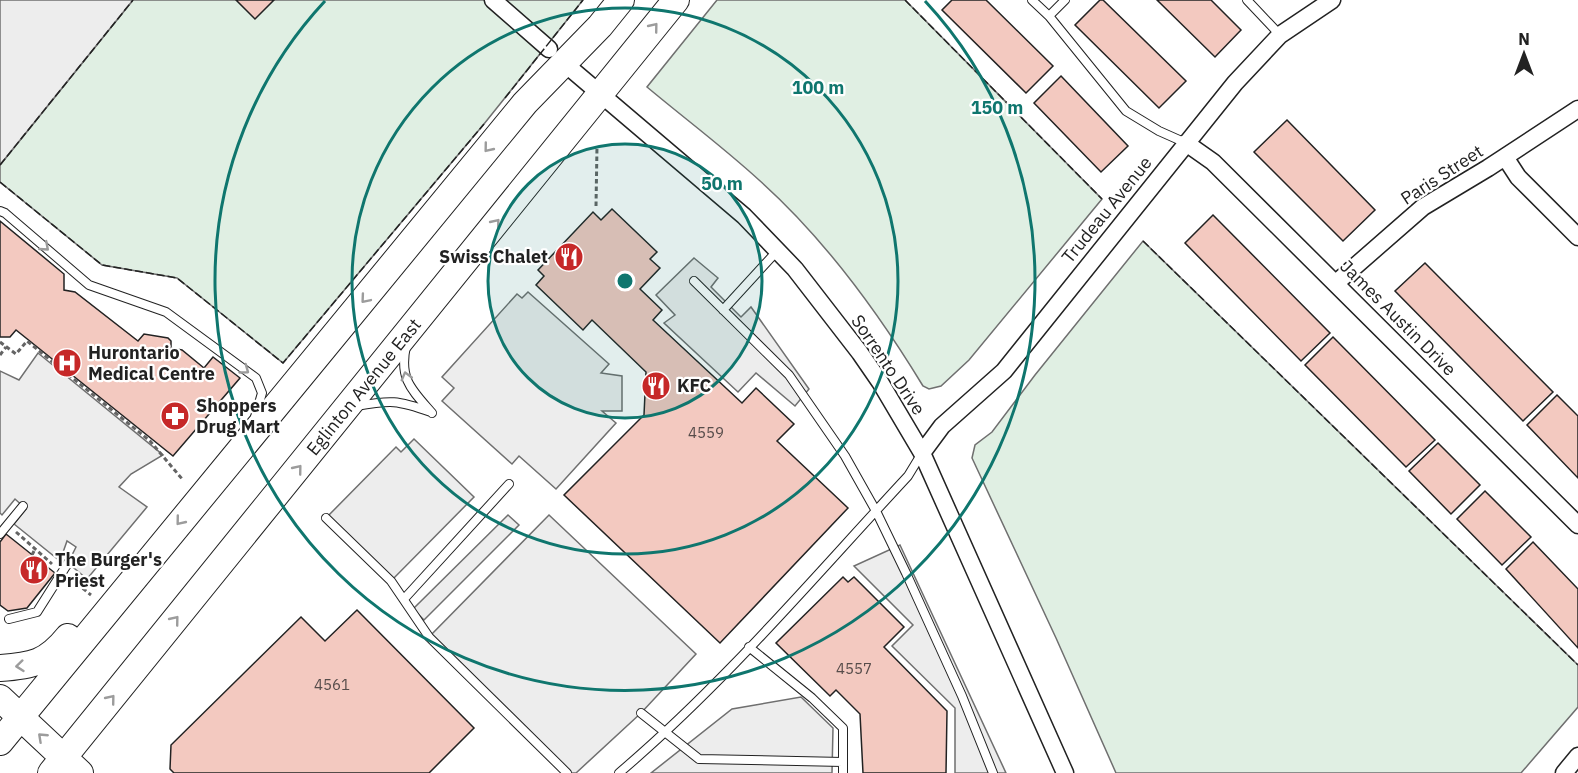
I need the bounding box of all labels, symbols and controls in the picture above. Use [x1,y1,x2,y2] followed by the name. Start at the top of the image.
[647,23,658,34] one-way arrow
[1494,24,1554,84] north arrow
[1518,29,1530,49] text: N
[792,76,844,99] text: 100 m
[971,96,1023,119] text: 150 m
[1396,139,1487,210] street label: Paris Street
[484,141,495,152] one-way arrow
[1057,152,1157,268] street label: Trudeau Avenue
[701,172,743,195] text: 50 m
[488,219,499,230] one-way arrow
[39,240,50,251] one-way arrow
[553,241,585,273] restaurant icon: Swiss Chalet
[439,245,548,268] place label: Swiss Chalet
[1335,255,1461,381] street label: James Austin Drive
[615,271,635,291] centre of rings
[361,292,372,303] one-way arrow
[846,310,930,419] street label: Sorrento Drive
[301,313,426,460] street label: Eglinton Avenue East
[88,341,215,385] place label: Hurontario Medical Centre
[51,347,83,379] hospital icon: Hurontario Medical Centre
[238,363,249,374] one-way arrow
[640,370,672,402] restaurant icon: KFC
[400,371,413,381] one-way arrow
[677,374,712,397] place label: KFC
[196,394,280,438] place label: Shoppers Drug Mart
[159,400,191,432] pharmacy icon: Shoppers Drug Mart
[688,423,724,442] house number: 4559
[290,464,301,475] one-way arrow
[176,514,187,525] one-way arrow
[55,548,162,592] place label: The Burger's Priest
[18,554,50,586] restaurant icon: The Burger's Priest
[168,616,179,627] one-way arrow
[16,659,25,672] one-way arrow
[836,659,872,678] house number: 4557
[314,675,350,694] house number: 4561
[104,694,115,705] one-way arrow
[38,733,49,744] one-way arrow

